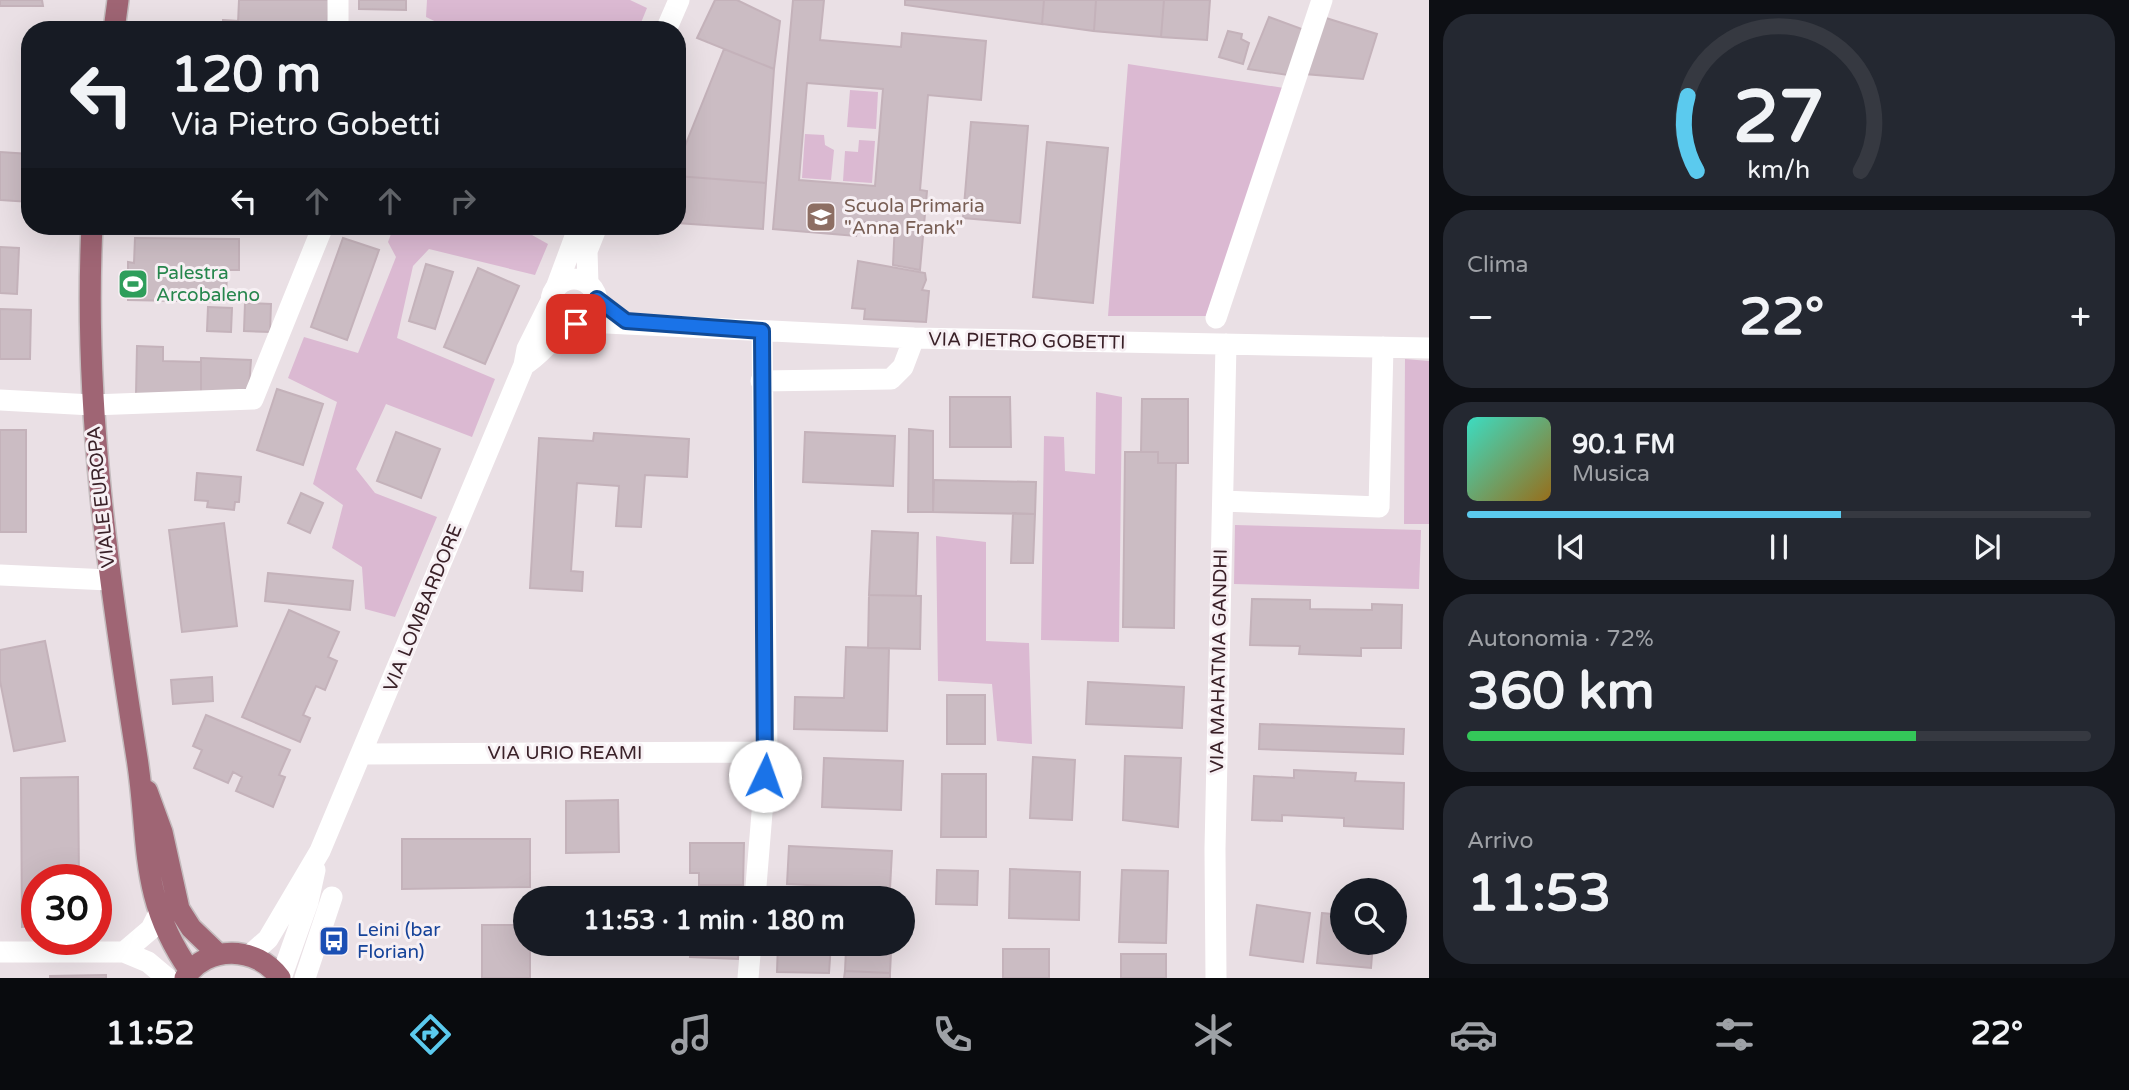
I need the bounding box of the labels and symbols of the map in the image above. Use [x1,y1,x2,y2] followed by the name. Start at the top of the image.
[844,195,985,239] place label: Scuola Primaria "Anna Frank"
[804,200,838,234] school or university icon: Scuola Primaria "Anna Frank"
[156,262,260,306] place label: Palestra Arcobaleno
[116,267,150,301] sports icon: Palestra Arcobaleno
[546,294,606,354] pin
[928,328,1126,354] street label: VIA PIETRO GOBETTI
[83,425,119,569] street label: VIALE EUROPA
[379,521,467,695] street label: VIA LOMBARDORE
[1206,549,1232,773] street label: VIA MAHATMA GANDHI
[728,739,802,813] position arrow
[487,742,643,764] street label: VIA URIO REAMI
[21,864,112,955] speed limit sign: 30
[357,919,441,963] place label: Leini (bar Florian)
[317,924,351,958] bus stop icon: Leini (bar Florian)

